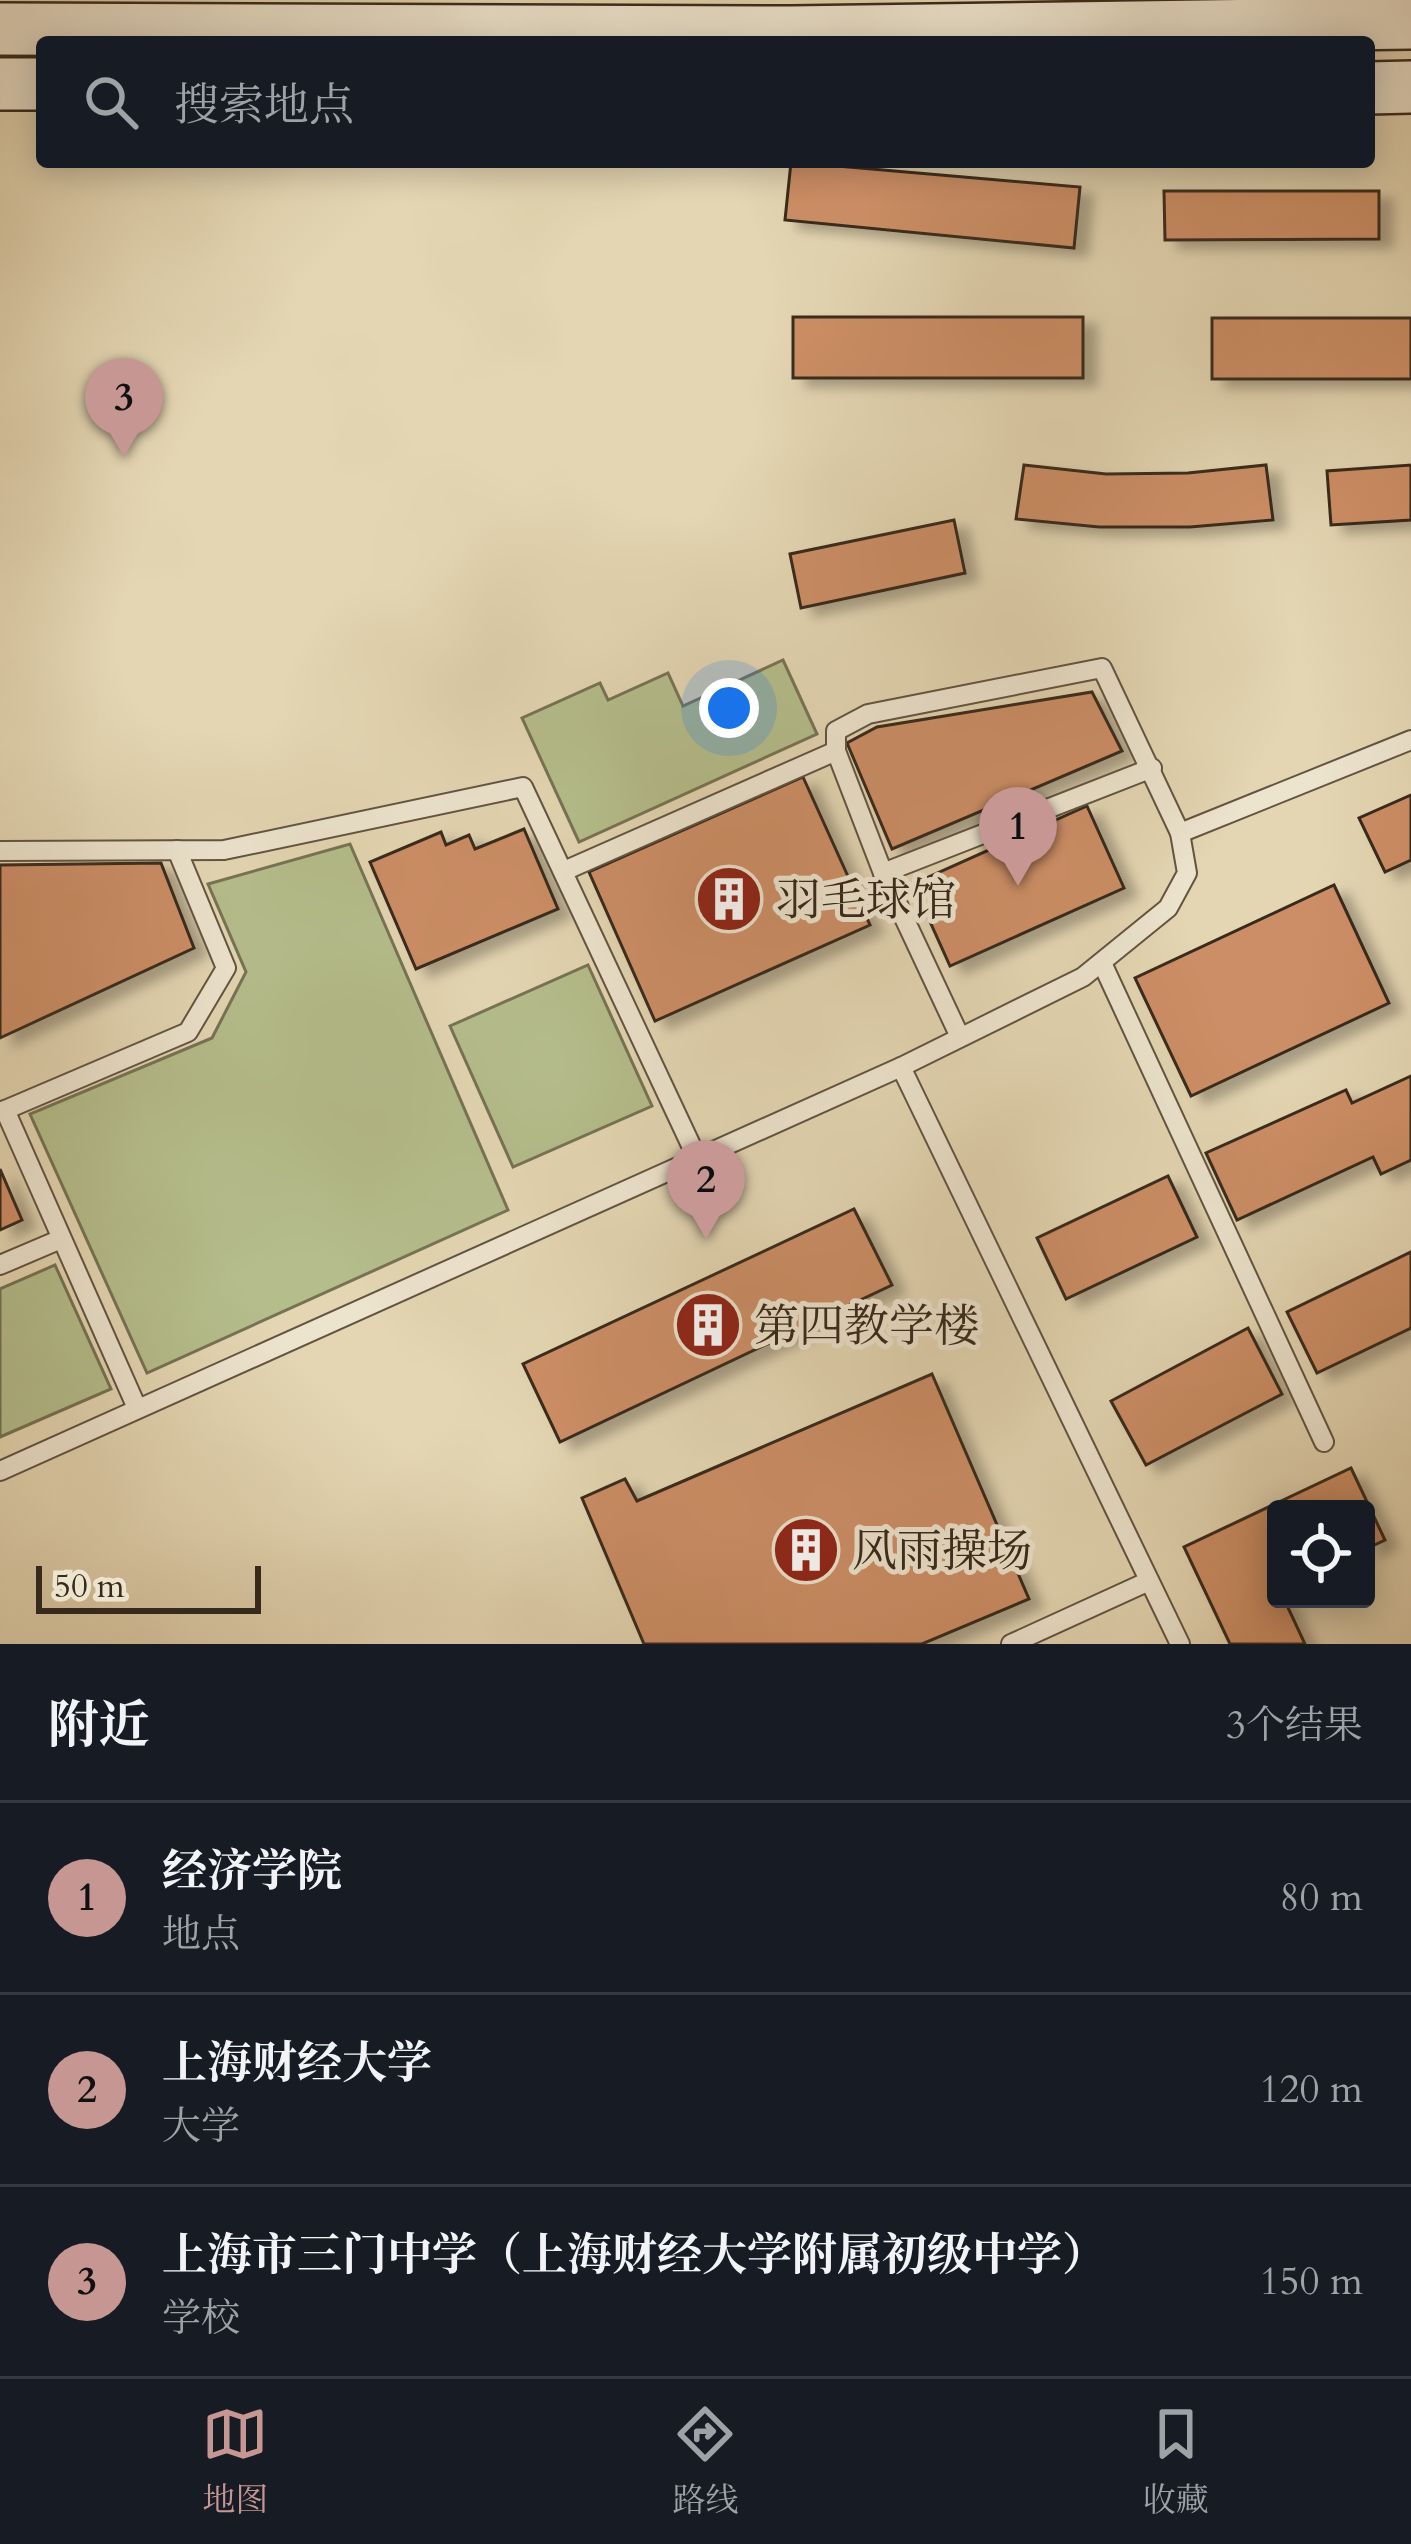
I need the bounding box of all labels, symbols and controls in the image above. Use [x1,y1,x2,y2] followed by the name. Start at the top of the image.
[36,36,1375,168] search box
[78,69,144,135] icon: search
[174,75,354,136] text: 搜索地点
[85,358,163,457] pin: 3
[699,678,759,738] your location
[979,787,1057,886] pin: 1
[694,864,764,934] building icon: 羽毛球馆
[776,870,956,931] place label: 羽毛球馆
[667,1140,745,1239] pin: 2
[673,1290,743,1360] building icon: 第四教学楼
[754,1296,979,1357] place label: 第四教学楼
[1267,1500,1375,1608] map controls
[1267,1500,1375,1608] button: locate
[771,1515,841,1585] building icon: 风雨操场
[852,1521,1032,1582] place label: 风雨操场
[36,1560,261,1613] scale bar
[54,1564,125,1609] text: 50 m
[48,1691,150,1761] text: 附近
[1226,1699,1363,1752] text: 3个结果
[162,1841,342,1902] text: 经济学院
[77,1871,97,1924] text: 1
[1280,1871,1363,1924] text: 80 m
[162,1908,240,1961] text: 地点
[162,2033,432,2094] text: 上海财经大学
[77,2063,97,2116] text: 2
[1260,2063,1363,2116] text: 120 m
[162,2100,240,2153] text: 大学
[162,2225,1107,2286] text: 上海市三门中学（上海财经大学附属初级中学）
[77,2255,97,2308] text: 3
[1260,2255,1363,2308] text: 150 m
[162,2292,240,2345] text: 学校
[202,2401,268,2523] tab: 地图
[672,2401,738,2523] tab: 路线
[1143,2401,1209,2523] tab: 收藏

